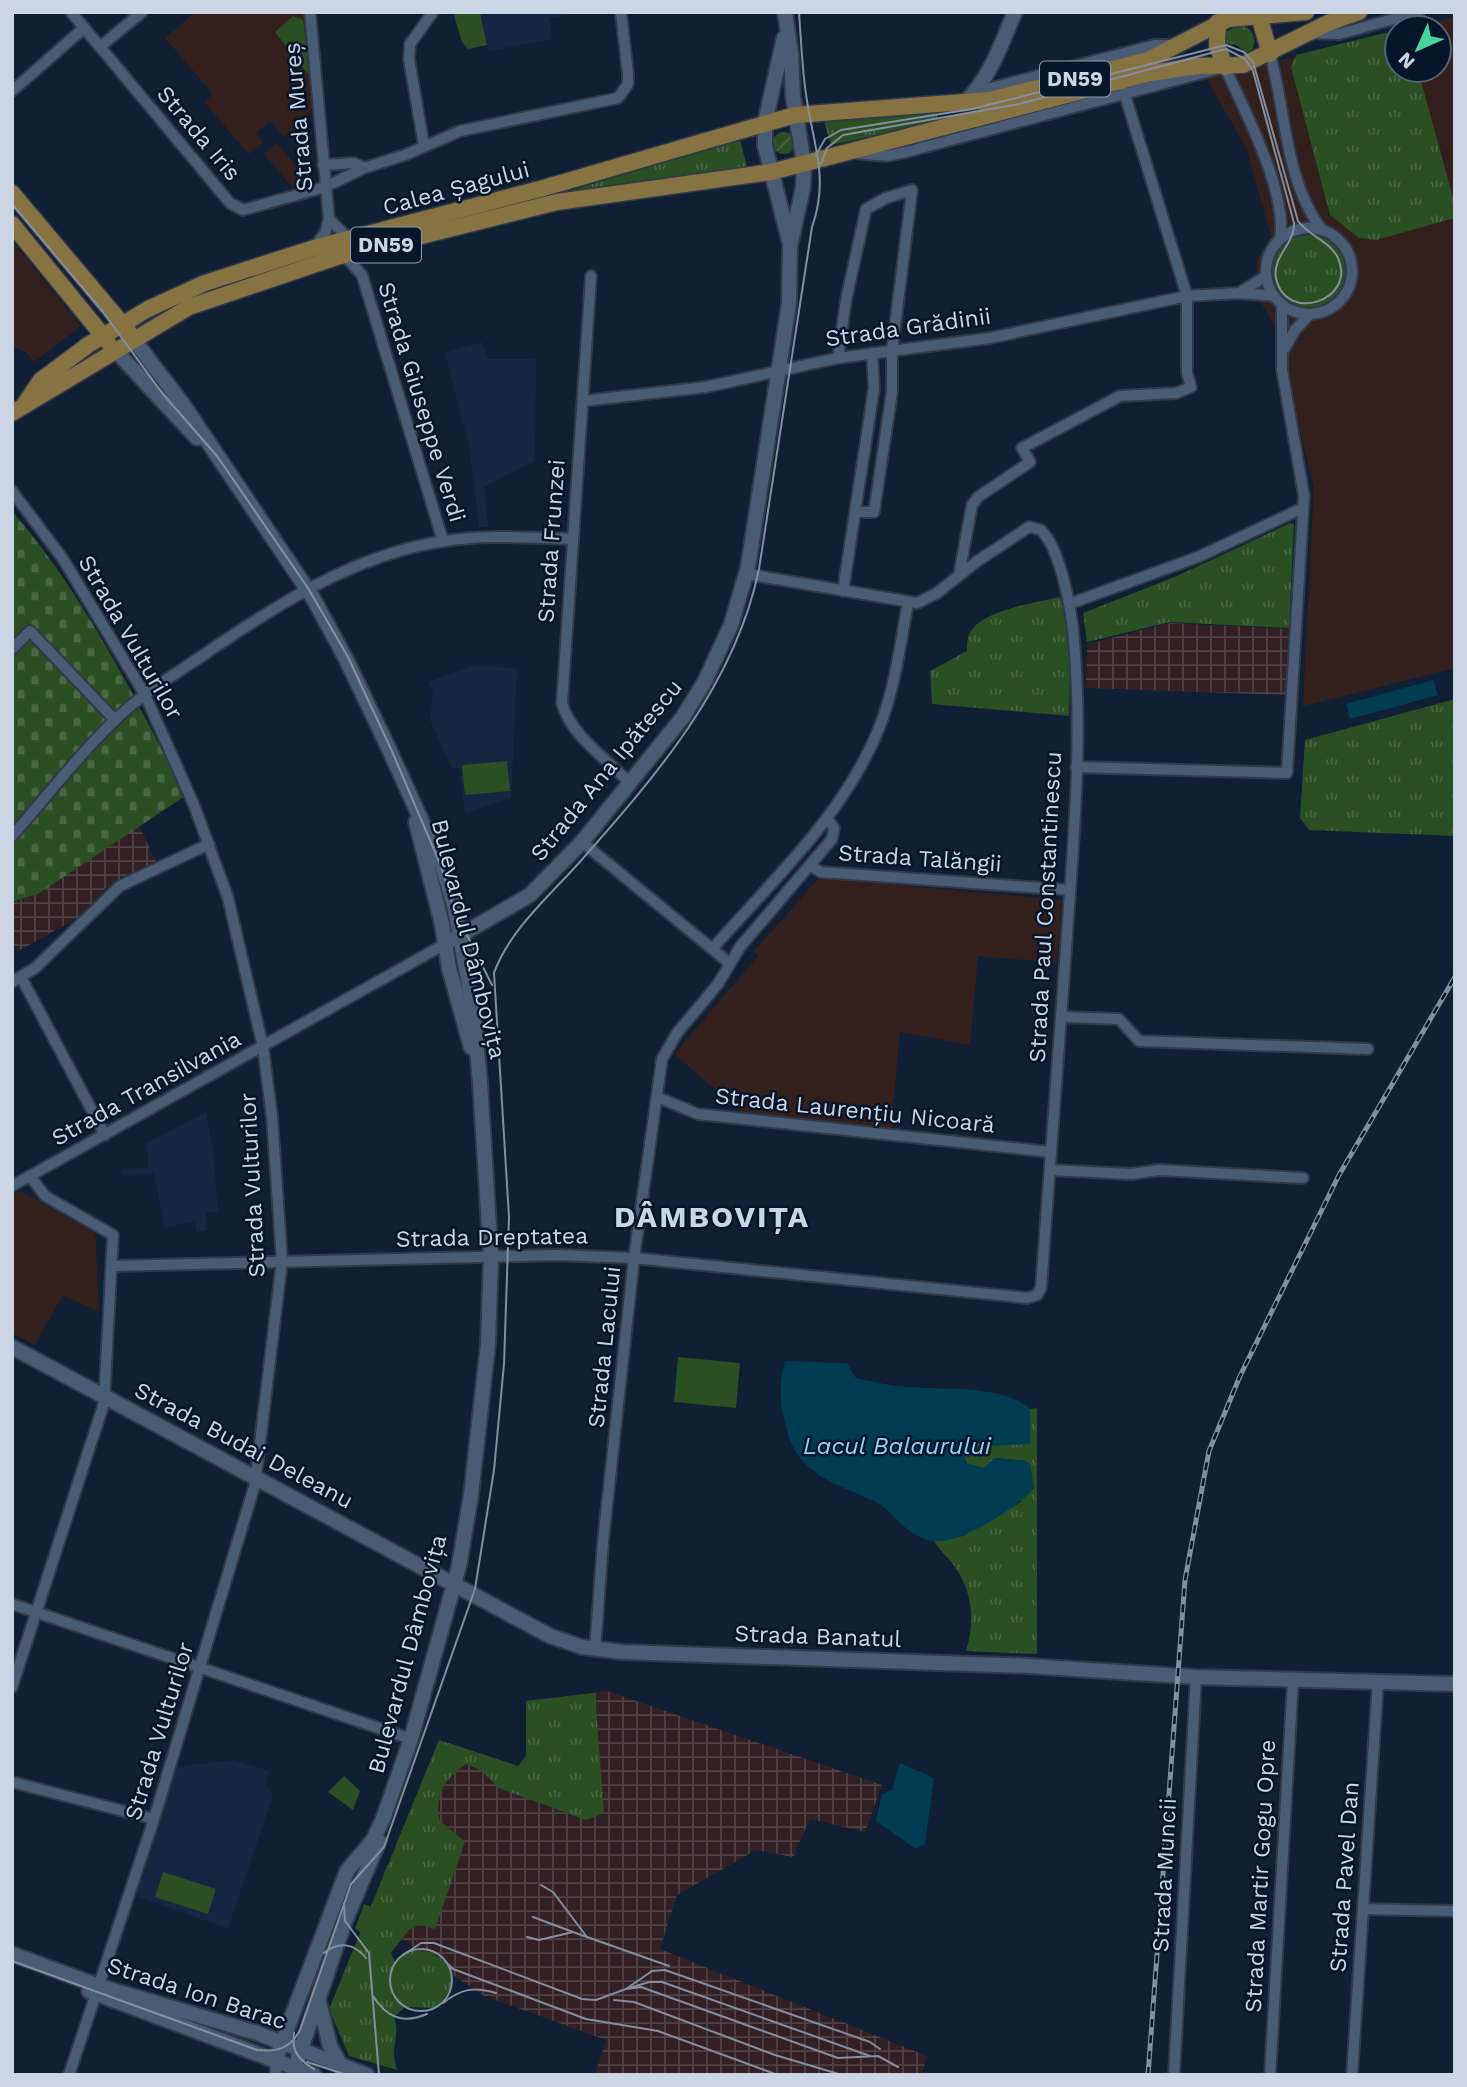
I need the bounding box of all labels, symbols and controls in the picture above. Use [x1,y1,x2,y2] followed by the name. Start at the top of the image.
[1383,14,1453,84] north arrow
[279,41,318,192] street label: Strada Mureș
[1393,48,1419,74] text: N
[1040,62,1110,96] road number: DN59
[151,80,246,186] street label: Strada Iris
[380,156,532,221] street label: Calea Șagului
[351,228,421,262] road number: DN59
[372,279,471,525] street label: Strada Giuseppe Verdi
[824,303,993,352] street label: Strada Grădinii
[532,458,571,624] street label: Strada Frunzei
[73,550,188,724] street label: Strada Vulturilor
[525,674,688,867] street label: Strada Ana Ipătescu
[1024,751,1067,1063] street label: Strada Paul Constantinescu
[426,816,511,1062] street label: Bulevardul Dâmbovița
[837,839,1003,878] street label: Strada Talăngii
[47,1025,246,1152] street label: Strada Transilvania
[714,1082,996,1139] street label: Strada Laurențiu Nicoară
[234,1092,271,1278] street label: Strada Vulturilor
[614,1199,810,1234] district label: DÂMBOVIȚA
[396,1222,588,1253] street label: Strada Dreptatea
[583,1265,626,1429] street label: Strada Lacului
[130,1376,358,1515] street label: Strada Budai Deleanu
[803,1432,992,1460] water label: Lacul Balaurului
[363,1532,452,1776] street label: Bulevardul Dâmbovița
[734,1620,902,1653] street label: Strada Banatul
[120,1639,199,1823] street label: Strada Vulturilor
[1240,1739,1281,2013] street label: Strada Martir Gogu Opre
[1324,1781,1365,1973] street label: Strada Pavel Dan
[1147,1797,1182,1953] street label: Strada Muncii
[104,1952,290,2035] street label: Strada Ion Barac

